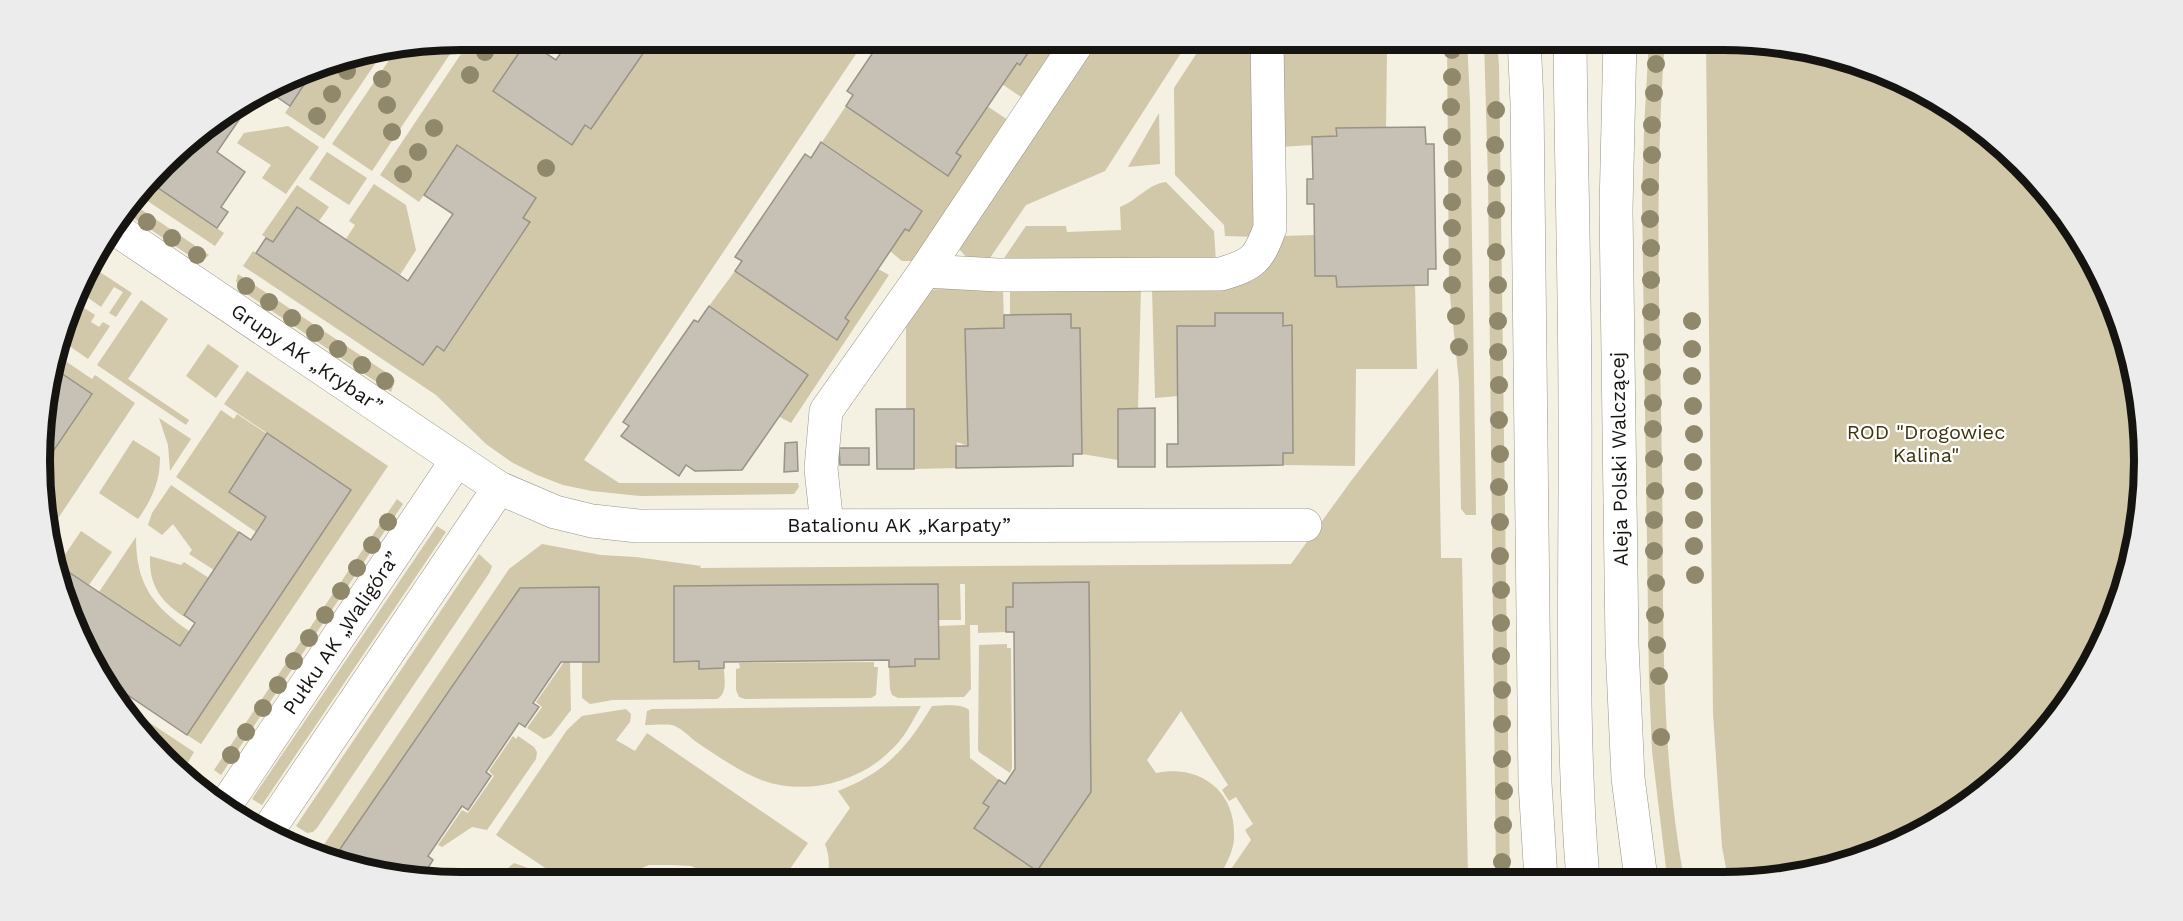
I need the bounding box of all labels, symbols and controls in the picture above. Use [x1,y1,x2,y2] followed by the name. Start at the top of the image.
[227,298,387,418] street label: Grupy AK „Krybar”
[1605,351,1633,567] street label: Aleja Polski Walczącej
[1847,420,2005,467] park label: ROD "Drogowiec Kalina"
[787,513,1011,537] street label: Batalionu AK „Karpaty”
[277,547,405,719] street label: Pułku AK „Waligóra”

